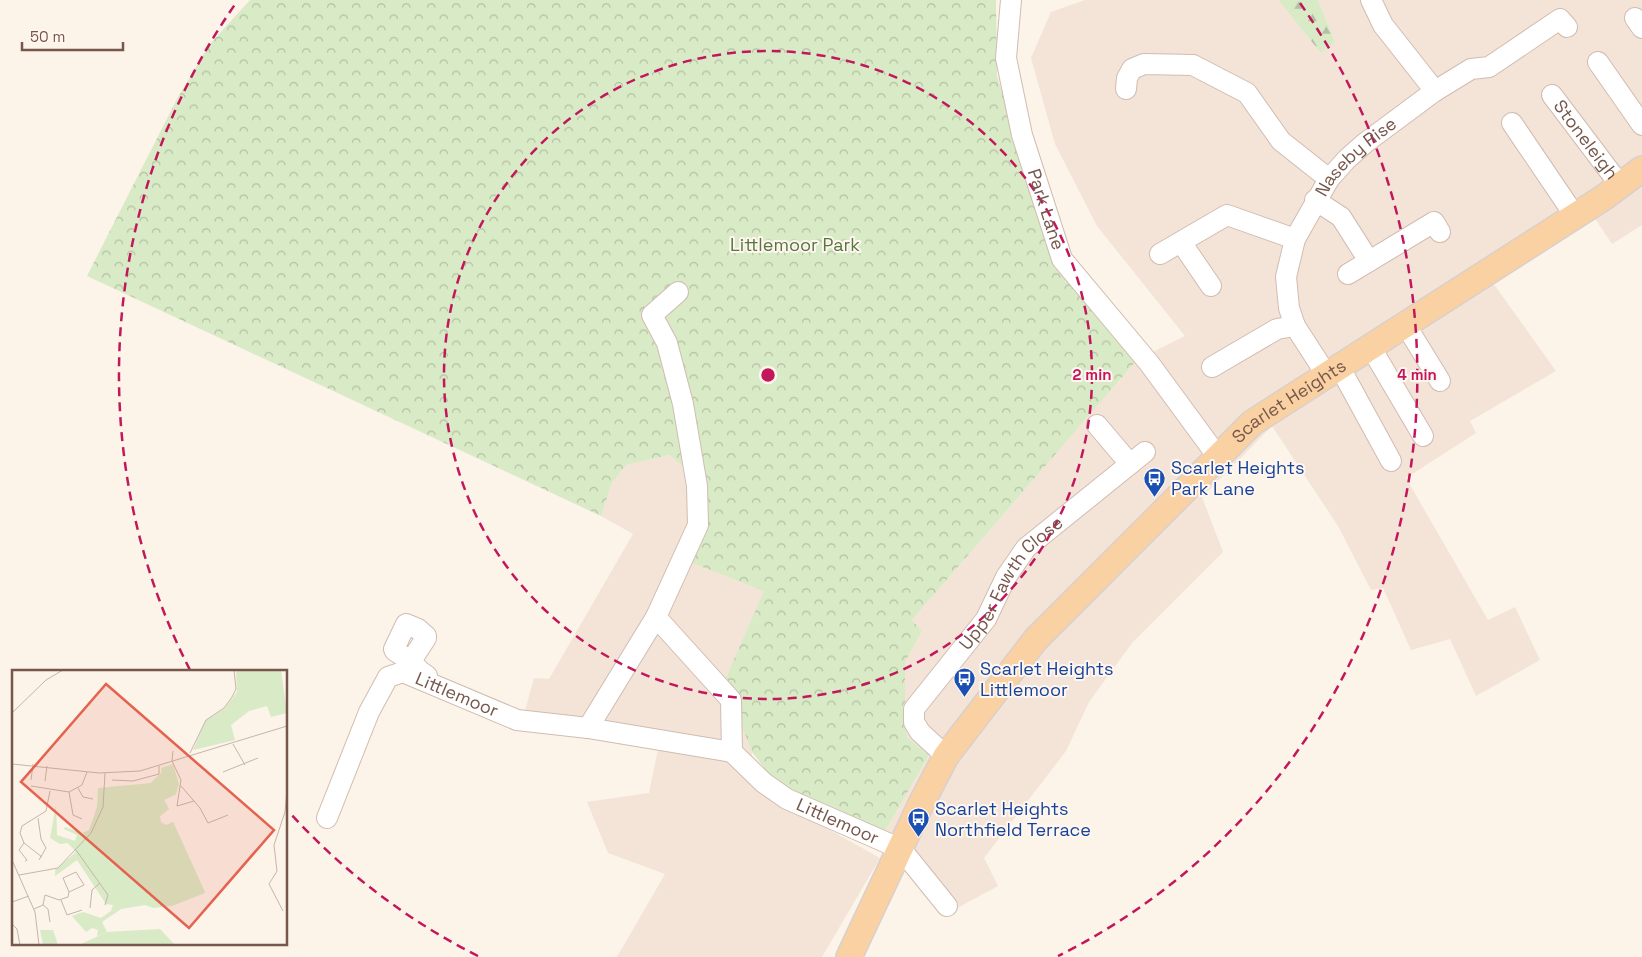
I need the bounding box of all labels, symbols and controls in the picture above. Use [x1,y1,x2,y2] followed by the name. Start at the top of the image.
[22,20,124,52] scale bar
[30,27,65,46] text: 50 m
[1549,95,1624,184] street label: Stoneleigh
[1310,112,1401,200] street label: Naseby Rise
[1023,166,1070,253] street label: Park Lane
[730,233,860,256] park label: Littlemoor Park
[1226,354,1350,448] street label: Scarlet Heights
[1073,365,1111,384] text: 2 min
[1397,365,1437,384] text: 4 min
[759,366,777,384] centre of rings
[1171,456,1305,500] place label: Scarlet Heights Park Lane
[1143,466,1167,497] bus stop icon: Scarlet Heights Park Lane
[954,511,1067,654] street label: Upper Fawth Close
[980,657,1114,701] place label: Scarlet Heights Littlemoor
[412,667,502,722] street label: Littlemoor
[952,667,976,698] bus stop icon: Scarlet Heights Littlemoor
[12,670,288,944] inset map
[793,793,883,849] street label: Littlemoor
[935,797,1091,841] place label: Scarlet Heights Northfield Terrace
[907,807,931,838] bus stop icon: Scarlet Heights Northfield Terrace

